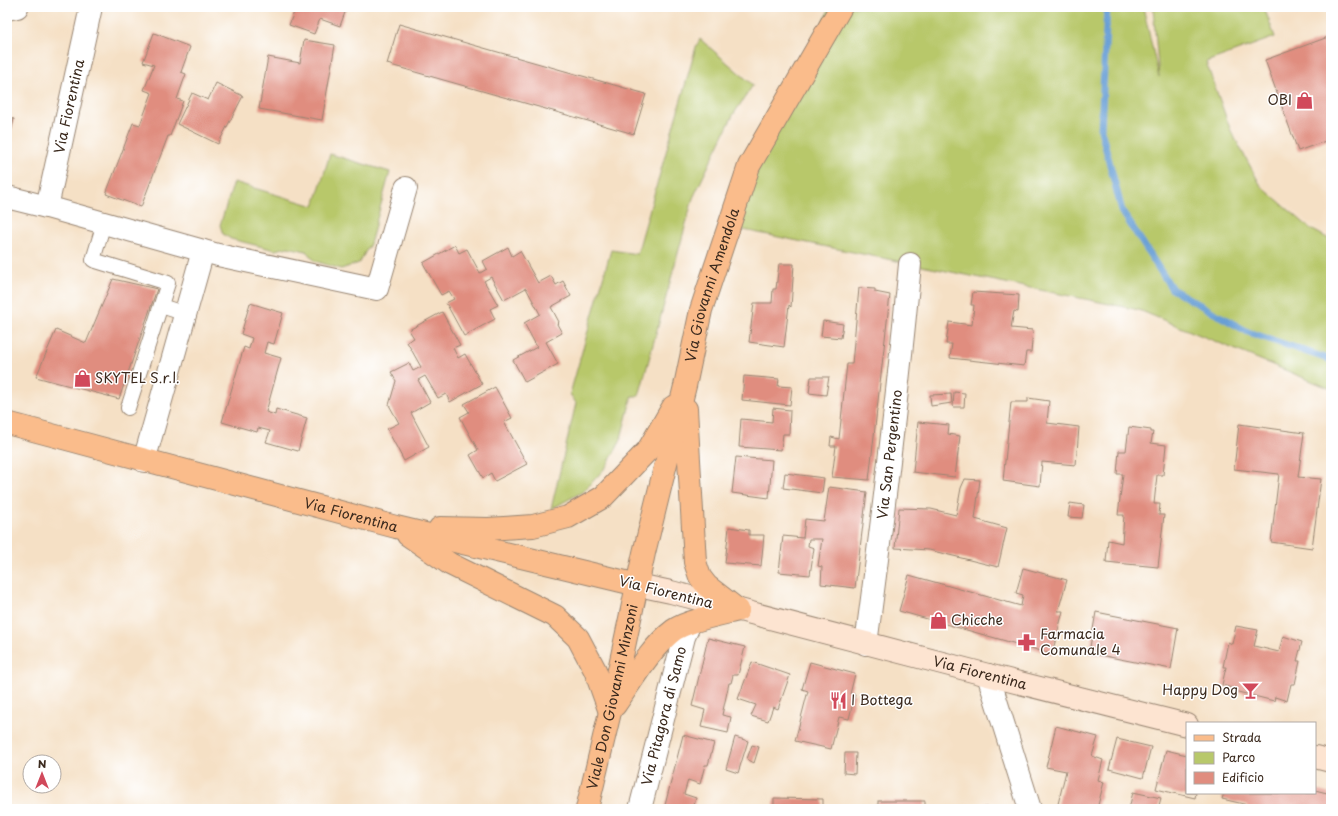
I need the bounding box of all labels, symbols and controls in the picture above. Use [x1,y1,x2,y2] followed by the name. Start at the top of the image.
[48,57,89,156] street label: Via Fiorentina
[1268,89,1292,110] place label: OBI
[1295,90,1315,110] shop icon: OBI
[679,205,744,364] street label: Via Giovanni Amendola
[95,367,180,388] place label: SKYTEL S.r.l.
[72,368,92,388] shop icon: SKYTEL S.r.l.
[871,388,907,520] street label: Via San Pergentino
[302,492,401,537] street label: Via Fiorentina
[617,570,716,613] street label: Via Fiorentina
[581,602,643,792] street label: Viale Don Giovanni Minzoni
[951,609,1003,630] place label: Chicche
[928,610,948,630] shop icon: Chicche
[1040,623,1121,660] place label: Farmacia Comunale 4
[1017,632,1037,652] pharmacy icon: Farmacia Comunale 4
[635,644,691,788] street label: Via Pitagora di Samo
[931,650,1029,694] street label: Via Fiorentina
[1162,679,1238,700] place label: Happy Dog
[1241,680,1261,700] bar icon: Happy Dog
[851,689,913,710] place label: I Bottega
[828,690,848,710] restaurant icon: I Bottega
[1186,722,1316,794] legend
[1222,728,1262,746] text: Strada
[1222,748,1256,766] text: Parco
[22,754,62,794] north arrow
[38,755,47,772] text: N
[1222,768,1264,786] text: Edificio

